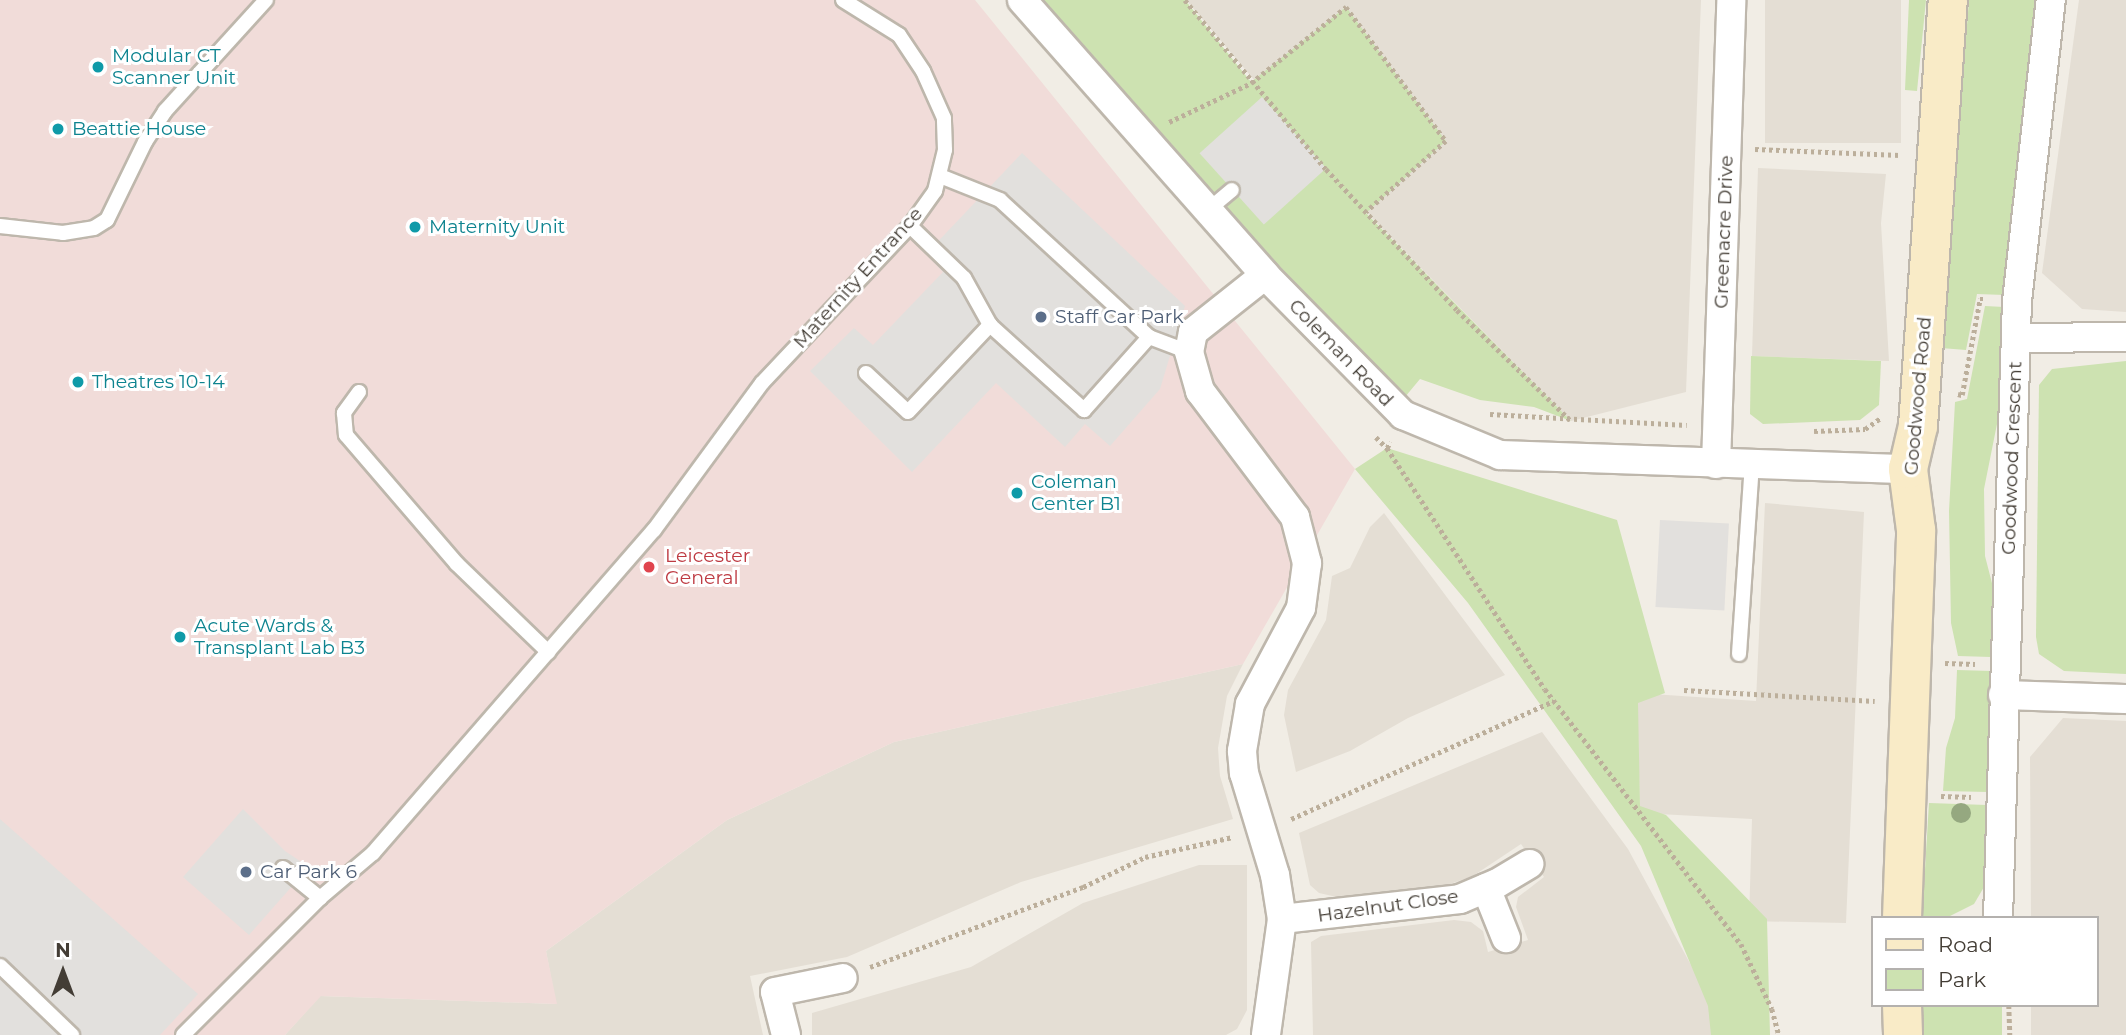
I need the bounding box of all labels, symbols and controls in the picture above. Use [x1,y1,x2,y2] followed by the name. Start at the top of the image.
[112,45,236,89] place label: Modular CT Scanner Unit
[90,59,106,75] marker: Modular CT Scanner Unit
[72,118,206,140] place label: Beattie House
[50,121,66,137] marker: Beattie House
[1710,155,1738,309] street label: Greenacre Drive
[789,203,927,353] street label: Maternity Entrance
[429,216,565,238] place label: Maternity Unit
[407,219,423,235] marker: Maternity Unit
[1284,295,1398,411] street label: Coleman Road
[1055,306,1184,328] place label: Staff Car Park
[1033,309,1049,325] marker: Staff Car Park
[1900,316,1936,476] street label: Goodwood Road
[1997,361,2027,555] street label: Goodwood Crescent
[92,371,225,393] place label: Theatres 10-14
[70,374,86,390] marker: Theatres 10-14
[1031,471,1121,515] place label: Coleman Center B1
[1009,485,1025,501] marker: Coleman Center B1
[665,545,750,589] place label: Leicester General
[639,557,659,577] marker: Leicester General
[194,615,365,659] place label: Acute Wards & Transplant Lab B3
[172,629,188,645] marker: Acute Wards & Transplant Lab B3
[260,861,357,883] place label: Car Park 6
[238,864,254,880] marker: Car Park 6
[1316,885,1460,927] street label: Hazelnut Close
[1870,916,2098,1007] legend
[1938,932,1993,957] text: Road
[28,937,98,1007] north arrow
[55,939,71,962] text: N
[1938,967,1986,992] text: Park

